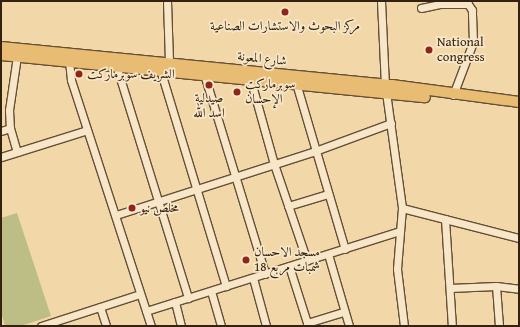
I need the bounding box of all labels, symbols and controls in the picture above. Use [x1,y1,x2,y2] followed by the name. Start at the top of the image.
[280,7,290,17] marker: مركز البحوث والاستشارات الصناعية
[210,18,360,34] place label: مركز البحوث والاستشارات الصناعية
[437,35,485,66] place label: National congress
[424,45,434,55] marker: National congress
[237,49,287,69] street label: شارع المعونة
[87,66,175,82] place label: الشريف سوبرماركت
[74,69,84,79] marker: الشريف سوبرماركت
[245,77,295,108] place label: سوبرماركت الإحسان
[204,80,214,90] marker: صيدلية اسد الله
[232,87,242,97] marker: سوبرماركت الإحسان
[193,91,225,122] place label: صيدلية اسد الله
[140,200,179,216] place label: مخلص نيو
[127,203,137,213] marker: مخلص نيو
[254,245,320,276] place label: مسجد الاحسان شمبات مربع 18
[241,255,251,265] marker: مسجد الاحسان شمبات مربع 18

